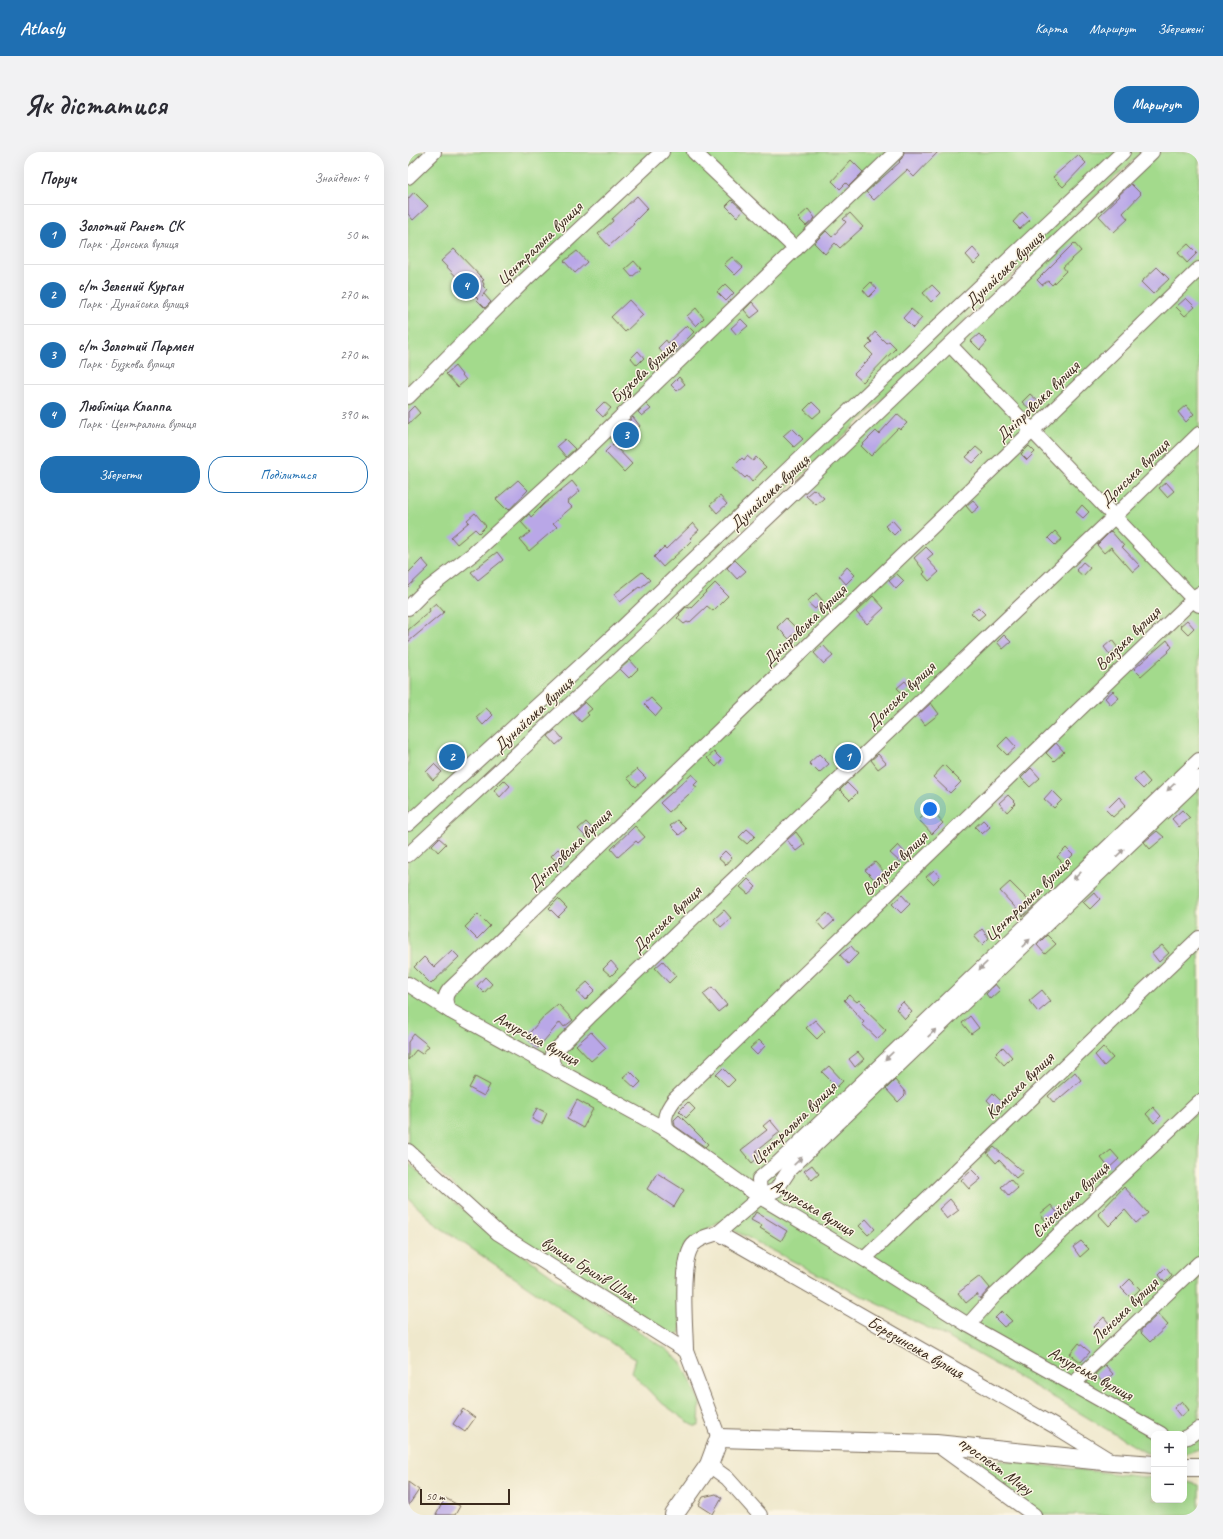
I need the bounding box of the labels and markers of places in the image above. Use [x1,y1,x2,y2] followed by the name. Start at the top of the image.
[453,271,479,301] pin: 4
[613,420,639,450] pin: 3
[439,742,465,772] pin: 2
[835,742,861,772] pin: 1

